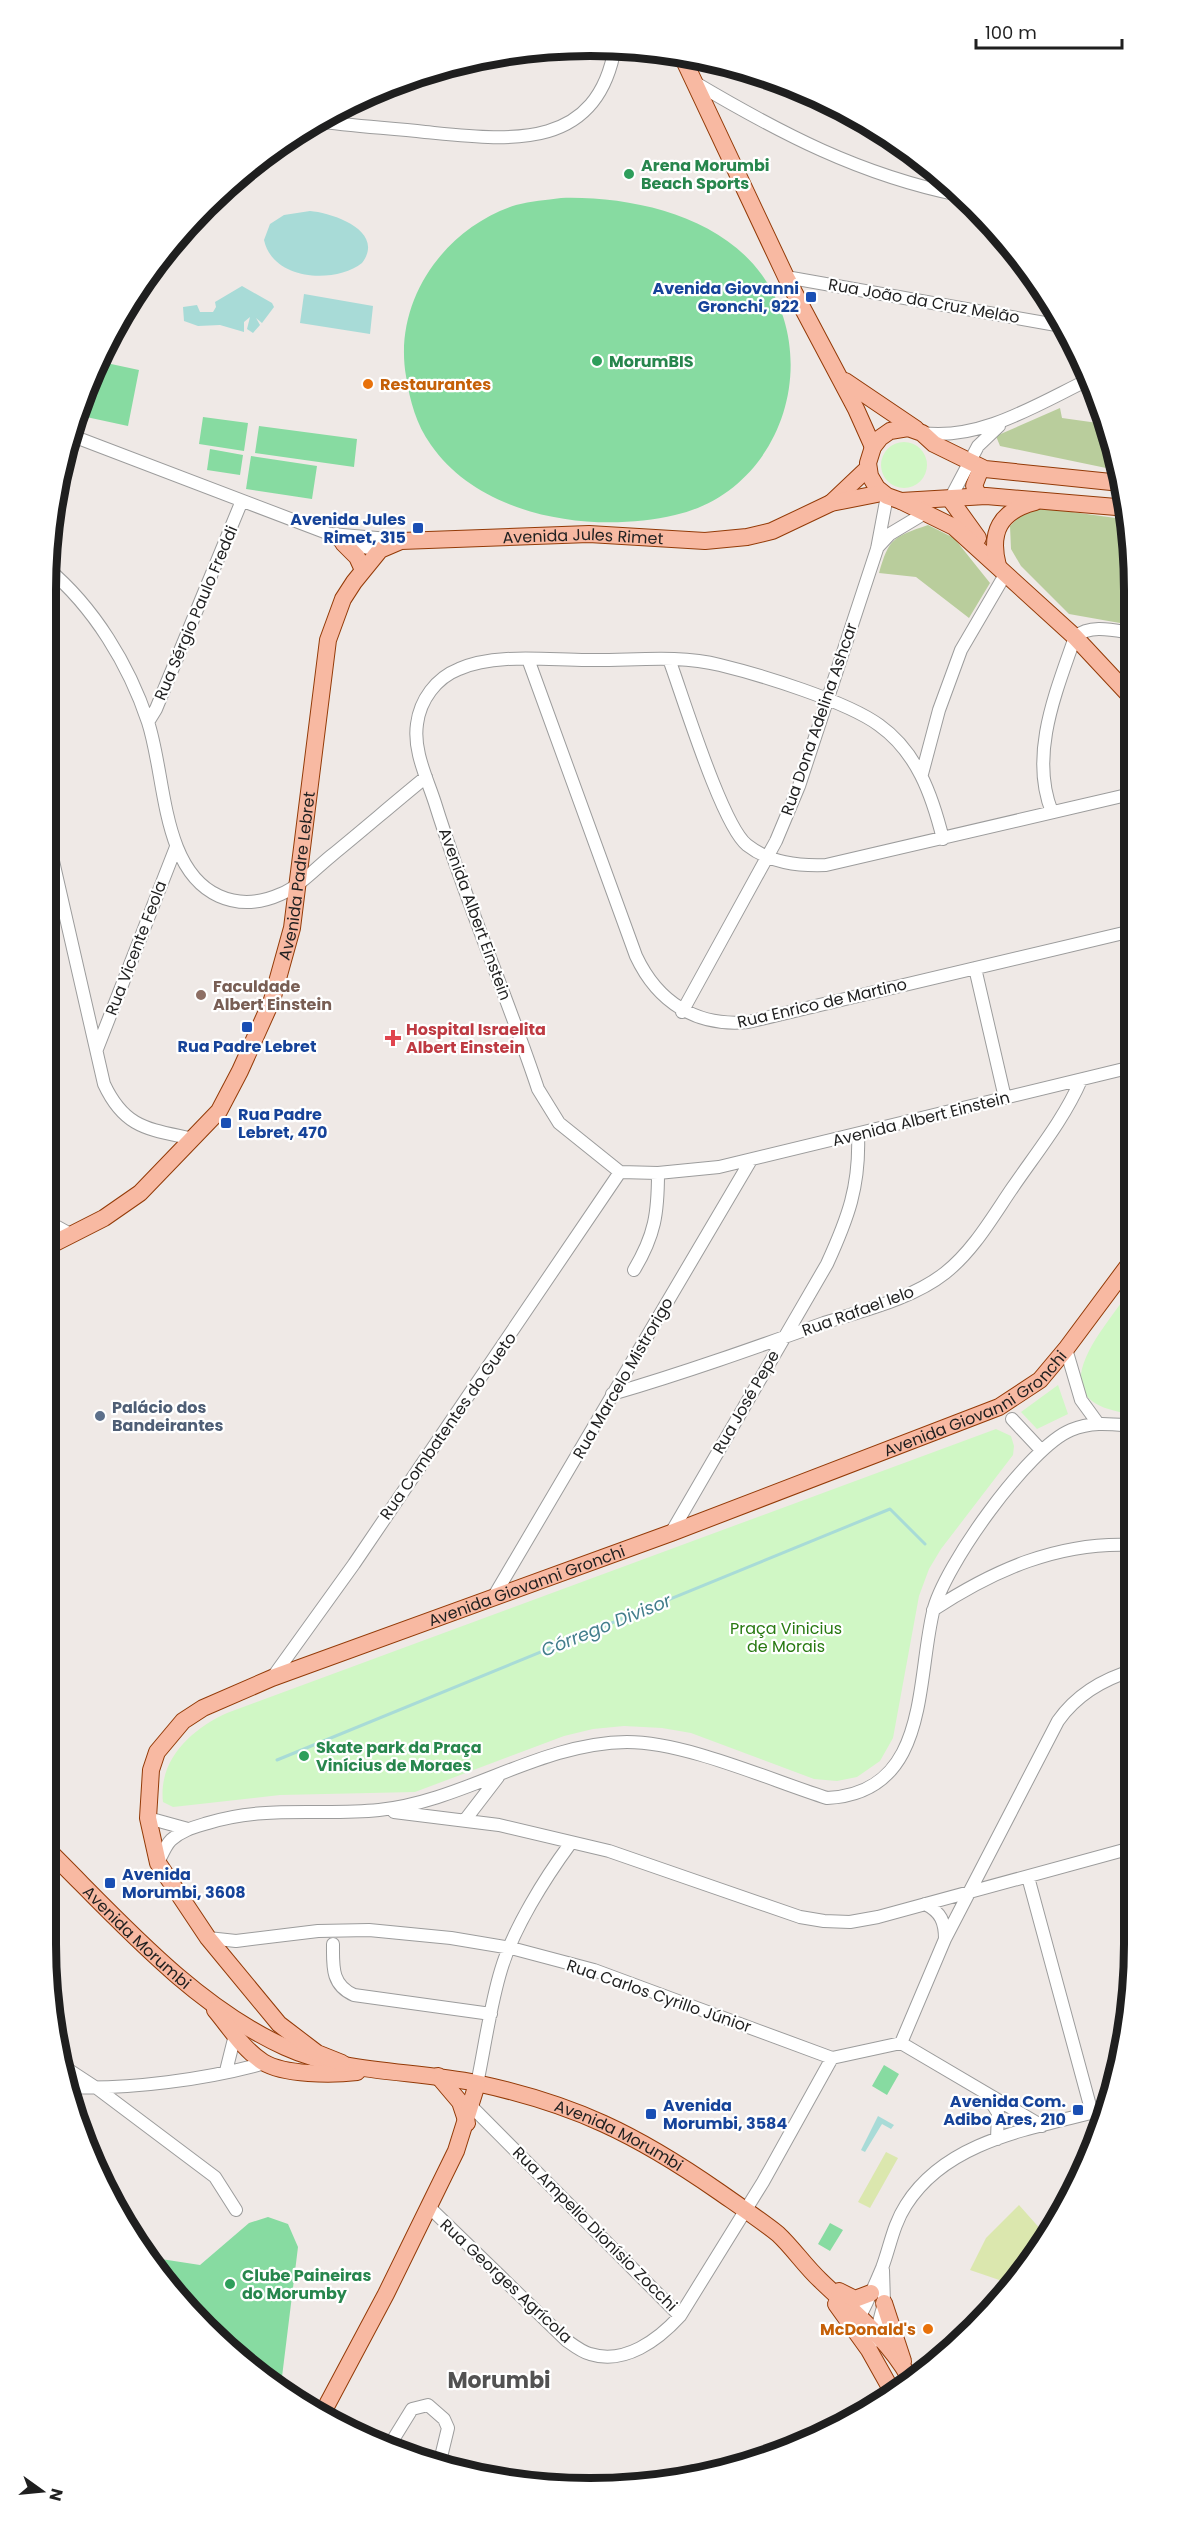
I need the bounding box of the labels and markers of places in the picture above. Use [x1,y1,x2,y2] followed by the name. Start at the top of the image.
[641,154,770,195] place label: Arena Morumbi Beach Sports
[622,167,636,181] marker: Arena Morumbi Beach Sports
[652,277,799,318] place label: Avenida Giovanni Gronchi, 922
[804,290,818,304] marker: Avenida Giovanni Gronchi, 922
[609,350,694,373] place label: MorumBIS
[590,354,604,368] marker: MorumBIS
[380,373,491,396] place label: Restaurantes
[361,377,375,391] marker: Restaurantes
[290,508,406,549] place label: Avenida Jules Rimet, 315
[411,521,425,535] marker: Avenida Jules Rimet, 315
[213,975,332,1016] place label: Faculdade Albert Einstein
[194,988,208,1002] marker: Faculdade Albert Einstein
[406,1018,546,1059] place label: Hospital Israelita Albert Einstein
[240,1020,254,1034] marker: Rua Padre Lebret
[384,1029,402,1047] marker: Hospital Israelita Albert Einstein
[178,1035,316,1058] place label: Rua Padre Lebret
[238,1103,327,1144] place label: Rua Padre Lebret, 470
[219,1116,233,1130] marker: Rua Padre Lebret, 470
[112,1396,223,1437] place label: Palácio dos Bandeirantes
[93,1409,107,1423] marker: Palácio dos Bandeirantes
[316,1736,482,1777] place label: Skate park da Praça Vinícius de Moraes
[297,1749,311,1763] marker: Skate park da Praça Vinícius de Moraes
[122,1863,246,1904] place label: Avenida Morumbi, 3608
[103,1876,117,1890] marker: Avenida Morumbi, 3608
[943,2090,1066,2131] place label: Avenida Com. Adibo Ares, 210
[663,2094,787,2135] place label: Avenida Morumbi, 3584
[1071,2103,1085,2117] marker: Avenida Com. Adibo Ares, 210
[644,2107,658,2121] marker: Avenida Morumbi, 3584
[242,2264,371,2305] place label: Clube Paineiras do Morumby
[223,2277,237,2291] marker: Clube Paineiras do Morumby
[820,2318,916,2341] place label: McDonald's
[921,2322,935,2336] marker: McDonald's

